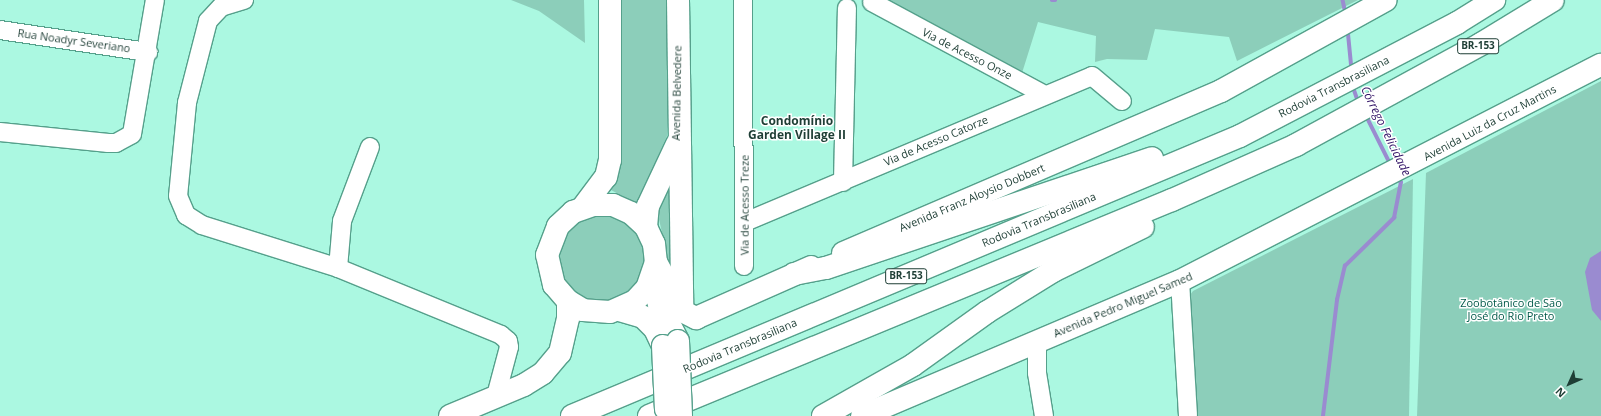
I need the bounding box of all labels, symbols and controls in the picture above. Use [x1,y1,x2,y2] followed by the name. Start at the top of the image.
[920,26,1014,82] street label: Via de Acesso Onze
[17,27,131,55] street label: Rua Noadyr Severiano
[1457,38,1499,54] road number: BR-153
[670,45,684,141] street label: Avenida Belvedere
[1276,53,1392,121] street label: Rodovia Transbrasiliana
[1421,82,1559,164] street label: Avenida Luiz da Cruz Martins
[1358,84,1414,178] water label: Córrego Felicidade
[882,113,990,169] street label: Via de Acesso Catorze
[748,114,846,142] district label: Condomínio Garden Village II
[738,155,752,255] street label: Via de Acesso Treze
[897,161,1047,235] street label: Avenida Franz Aloysio Dobbert
[980,190,1098,250] street label: Rodovia Transbrasiliana
[885,268,927,284] road number: BR-153
[1051,270,1195,340] street label: Avenida Pedro Miguel Samed
[1460,297,1562,323] park label: Zoobotânico de São José do Rio Preto
[681,316,799,376] street label: Rodovia Transbrasiliana
[1549,364,1589,404] north arrow
[1552,384,1569,401] text: N

